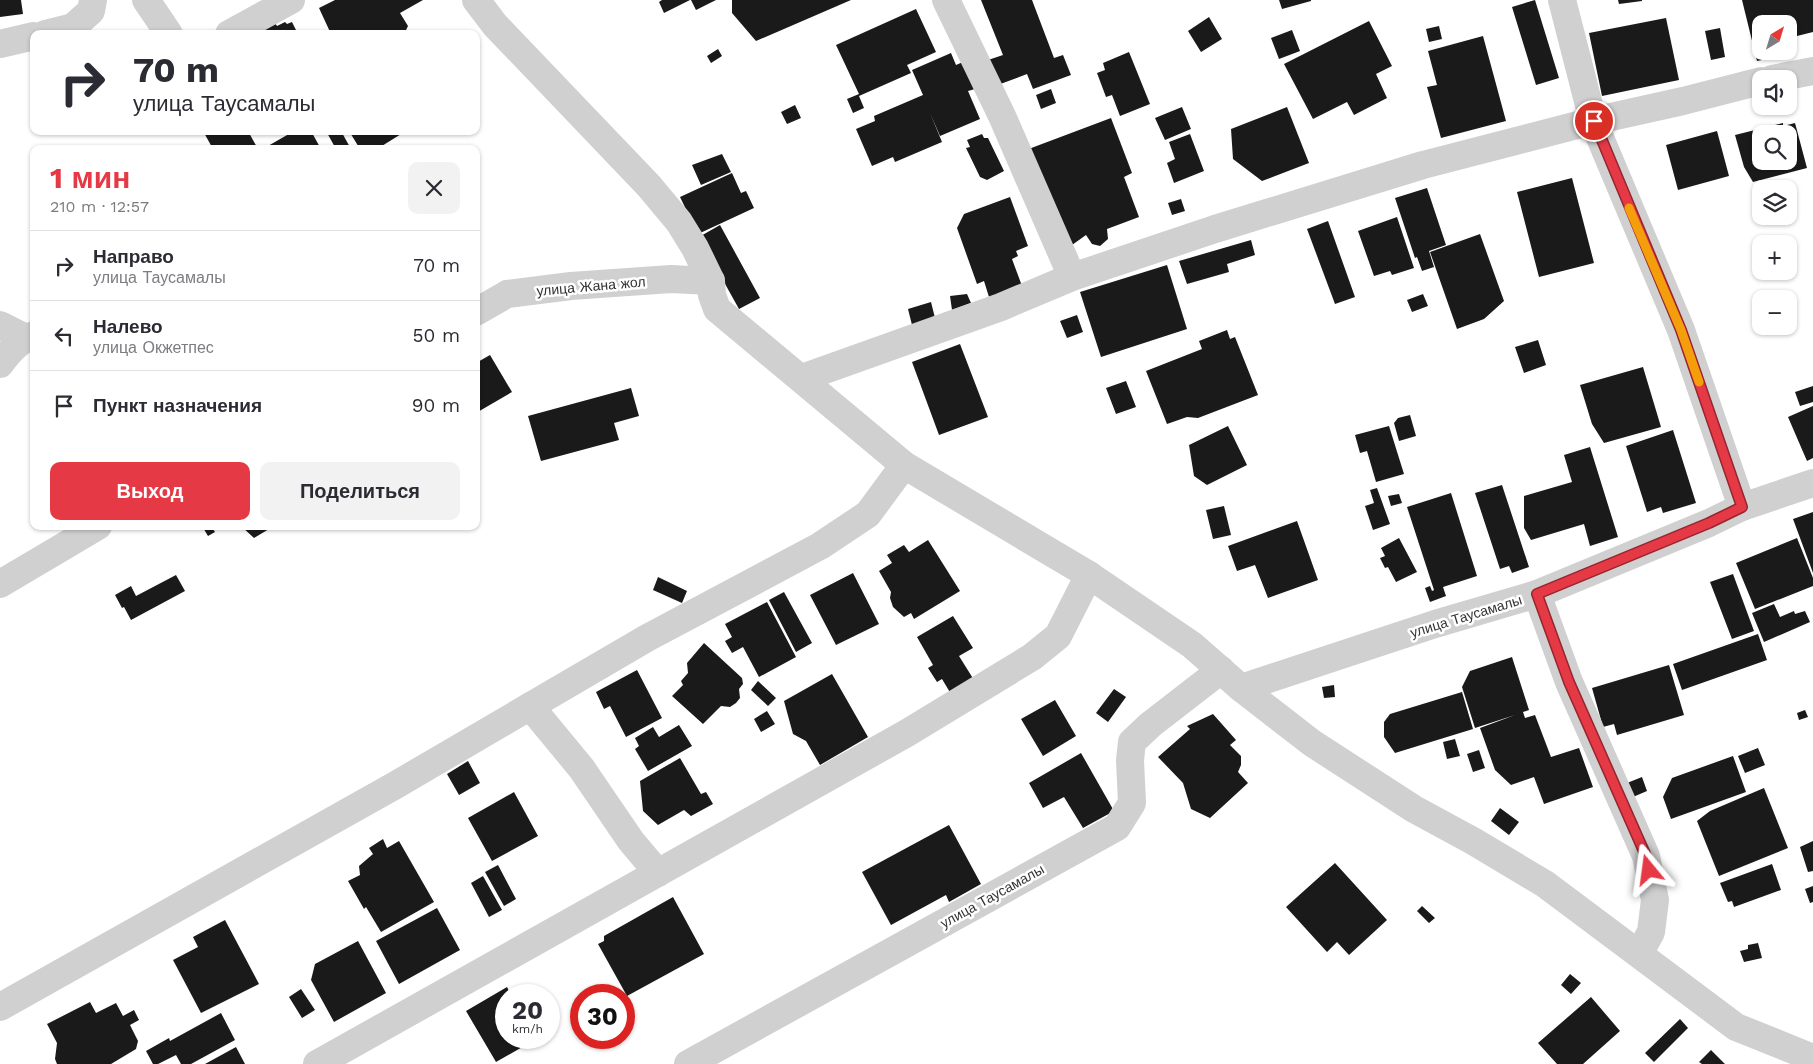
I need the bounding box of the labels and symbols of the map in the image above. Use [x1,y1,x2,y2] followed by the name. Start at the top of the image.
[1752,15,1798,60] north arrow
[1573,100,1615,142] pin
[536,273,646,299] street label: улица Жана жол
[1408,591,1524,641] street label: улица Таусамалы
[1622,843,1674,895] position arrow
[937,861,1047,931] street label: улица Таусамалы
[570,984,635,1049] speed limit sign: 30

